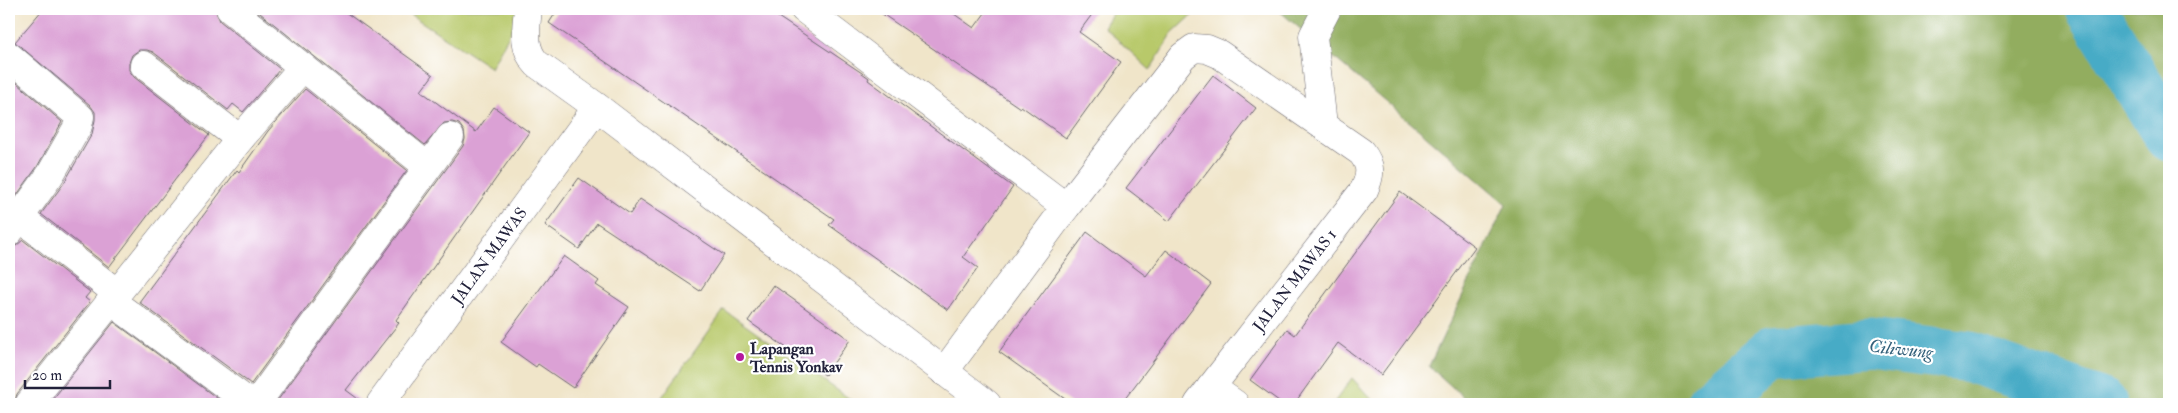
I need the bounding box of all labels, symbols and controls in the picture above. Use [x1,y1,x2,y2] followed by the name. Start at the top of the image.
[447,203,532,310] street label: JALAN MAWAS
[1248,225,1342,337] street label: JALAN MAWAS 1
[1868,335,1935,364] water label: Ciliwung
[749,339,843,377] place label: Lapangan Tennis Yonkav
[734,351,746,363] marker: Lapangan Tennis Yonkav
[25,358,110,390] scale bar
[32,366,62,385] text: 20 m

